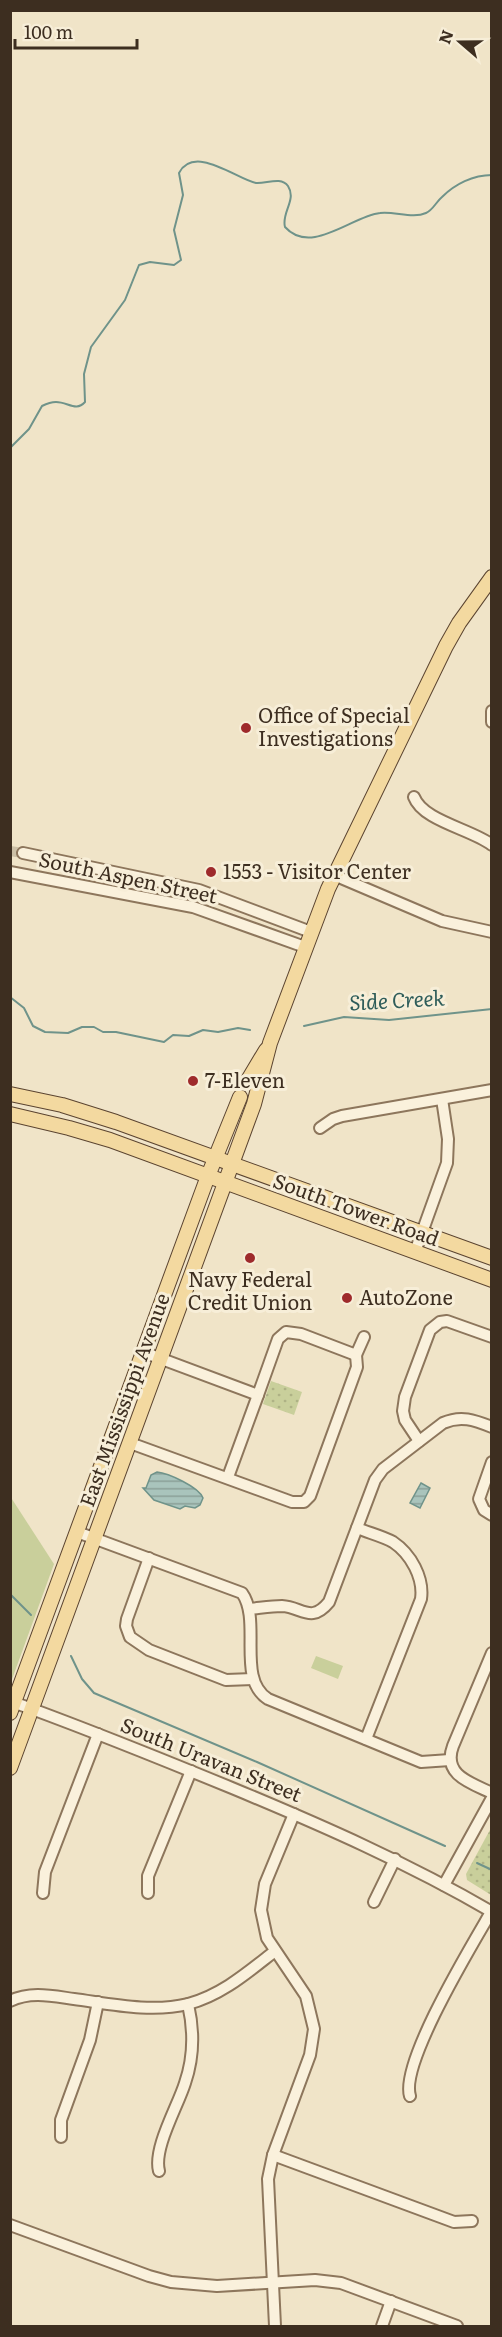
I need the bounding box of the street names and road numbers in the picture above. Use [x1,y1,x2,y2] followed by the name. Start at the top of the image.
[36,842,220,910] street label: South Aspen Street
[269,1164,444,1252] street label: South Tower Road
[70,1288,176,1510] street label: East Mississippi Avenue
[117,1708,307,1808] street label: South Uravan Street

